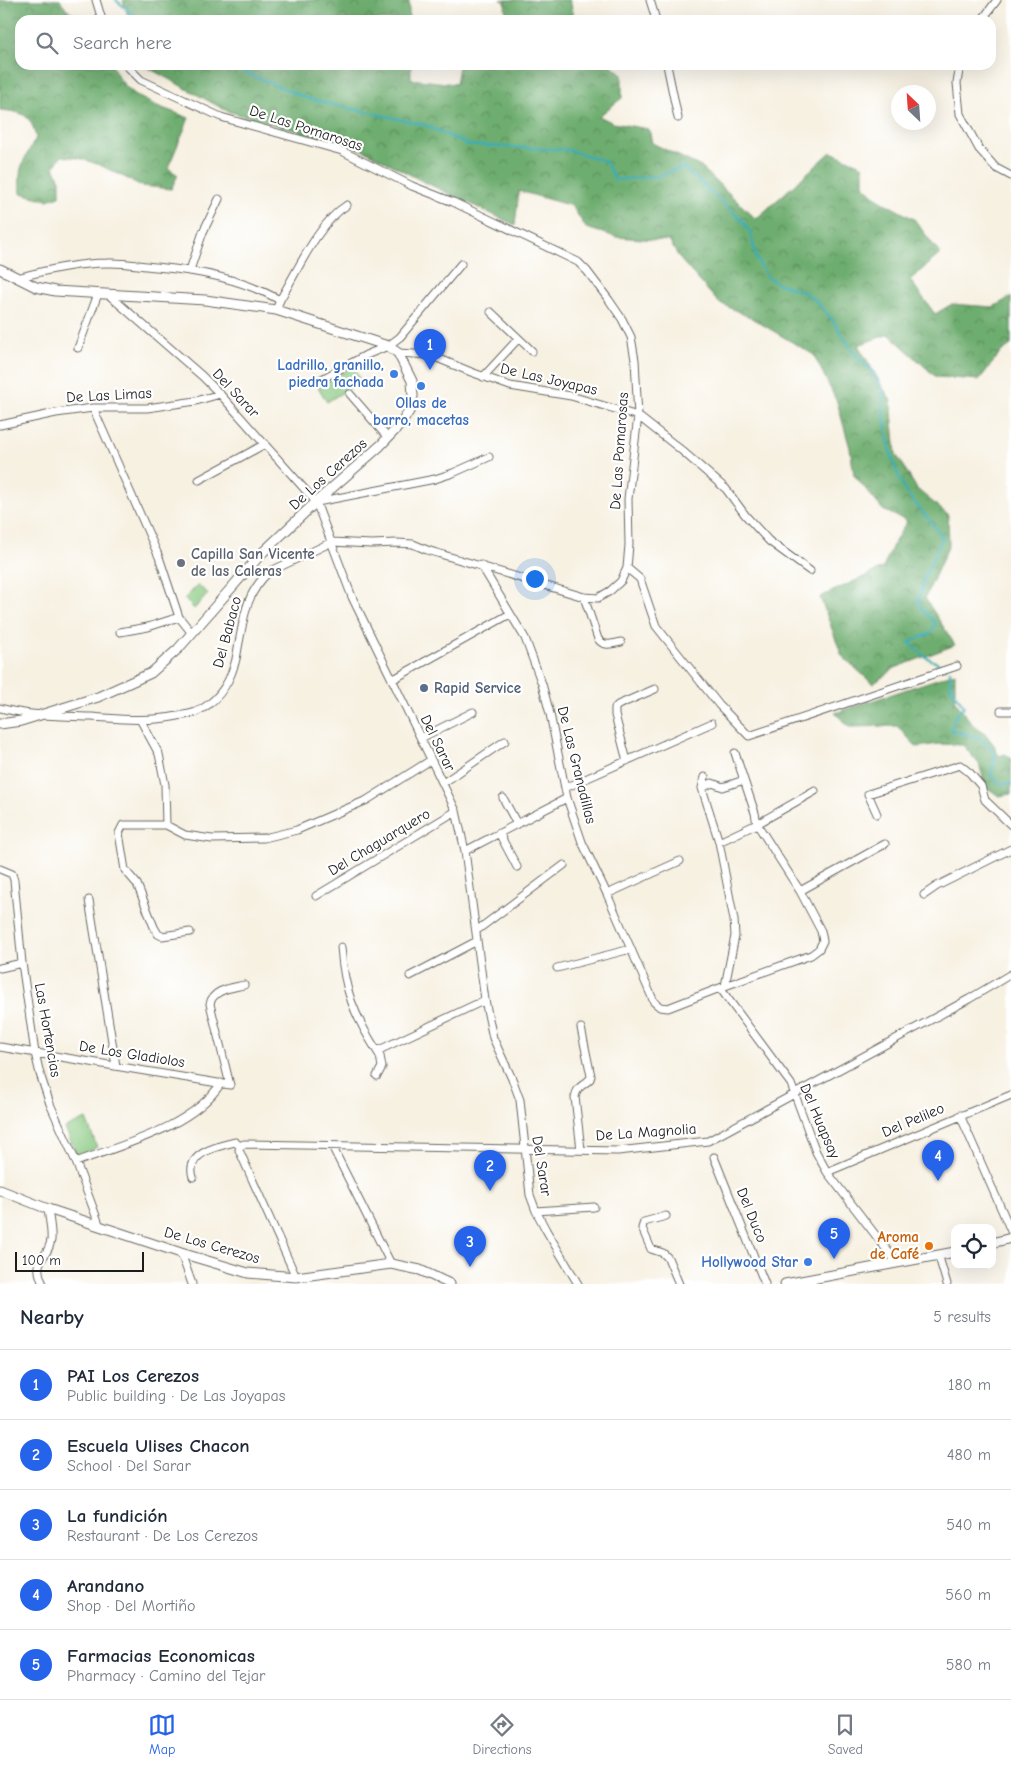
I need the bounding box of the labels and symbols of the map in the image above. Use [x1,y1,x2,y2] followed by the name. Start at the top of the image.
[891,85,936,130] north arrow
[247,101,365,155] street label: De Las Pomarosas
[414,329,446,370] pin: 1
[277,356,384,391] place label: Ladrillo, granillo, piedra fachada
[499,359,599,399] street label: De Las Joyapas
[209,365,263,421] street label: Del Sarar
[388,368,400,380] marker: Ladrillo, granillo, piedra fachada
[415,380,427,392] marker: Ollas de barro, macetas
[66,384,152,406] street label: De Las Limas
[606,392,632,510] street label: De Las Pomarosas
[373,394,469,429] place label: Ollas de barro, macetas
[285,434,371,514] street label: De Los Cerezos
[191,545,315,580] place label: Capilla San Vicente de las Caleras
[175,557,187,569] marker: Capilla San Vicente de las Caleras
[522,566,548,592] your location
[209,594,245,670] street label: Del Babaco
[434,679,521,697] place label: Rapid Service
[418,682,430,694] marker: Rapid Service
[554,704,600,826] street label: De Las Granadillas
[417,712,459,774] street label: Del Sarar
[325,804,433,880] street label: Del Chaguarquero
[31,982,65,1078] street label: Las Hortencias
[78,1037,186,1071] street label: De Los Gladiolos
[796,1081,844,1162] street label: Del Huapsay
[879,1099,947,1141] street label: Del Pelileo
[595,1120,697,1144] street label: De La Magnolia
[528,1135,556,1197] street label: Del Sarar
[922,1140,954,1181] pin: 4
[474,1150,506,1191] pin: 2
[733,1185,771,1245] street label: Del Duco
[818,1218,850,1259] pin: 5
[162,1223,262,1267] street label: De Los Cerezos
[454,1226,486,1267] pin: 3
[870,1228,919,1263] place label: Aroma de Café
[923,1240,935,1252] marker: Aroma de Café
[15,1249,144,1272] scale bar
[701,1253,798,1271] place label: Hollywood Star
[802,1256,814,1268] marker: Hollywood Star

